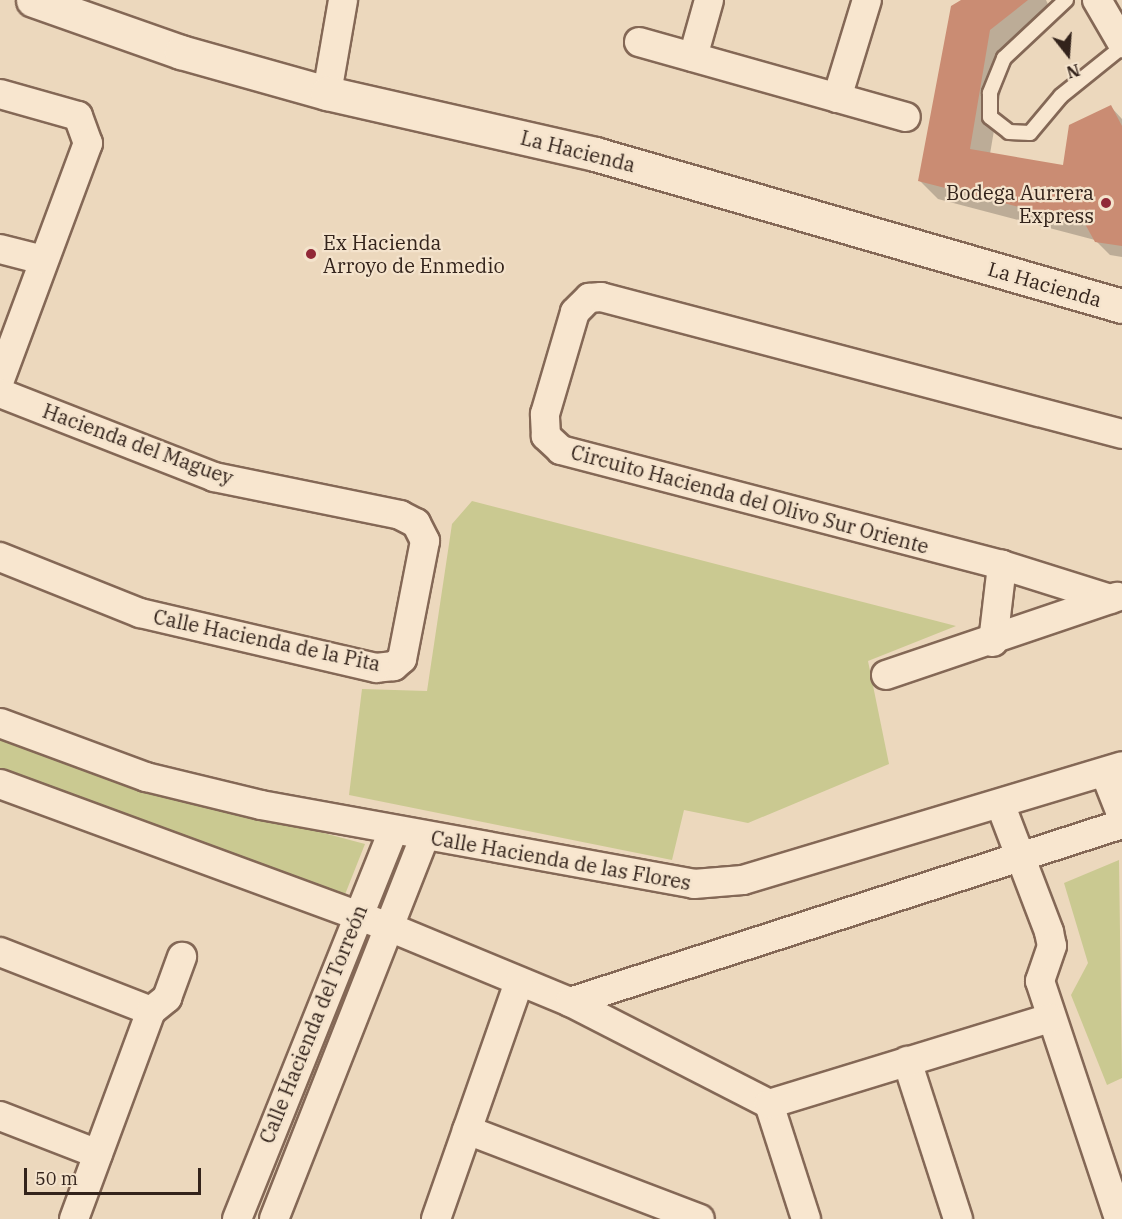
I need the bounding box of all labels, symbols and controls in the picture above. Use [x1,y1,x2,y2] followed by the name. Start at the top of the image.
[1038,24,1098,84] north arrow
[1064,60,1082,83] text: N
[518,125,638,177] street label: La Hacienda
[946,180,1094,227] place label: Bodega Aurrera Express
[1099,196,1113,210] marker: Bodega Aurrera Express
[323,231,505,278] place label: Ex Hacienda Arroyo de Enmedio
[304,247,318,261] marker: Ex Hacienda Arroyo de Enmedio
[985,256,1105,312] street label: La Hacienda
[40,398,236,490] street label: Hacienda del Maguey
[568,440,932,558] street label: Circuito Hacienda del Olivo Sur Oriente
[151,604,383,676] street label: Calle Hacienda de la Pita
[429,825,693,895] street label: Calle Hacienda de las Flores
[254,901,372,1147] street label: Calle Hacienda del Torreón
[27,1156,204,1194] scale bar
[35,1167,78,1190] text: 50 m

